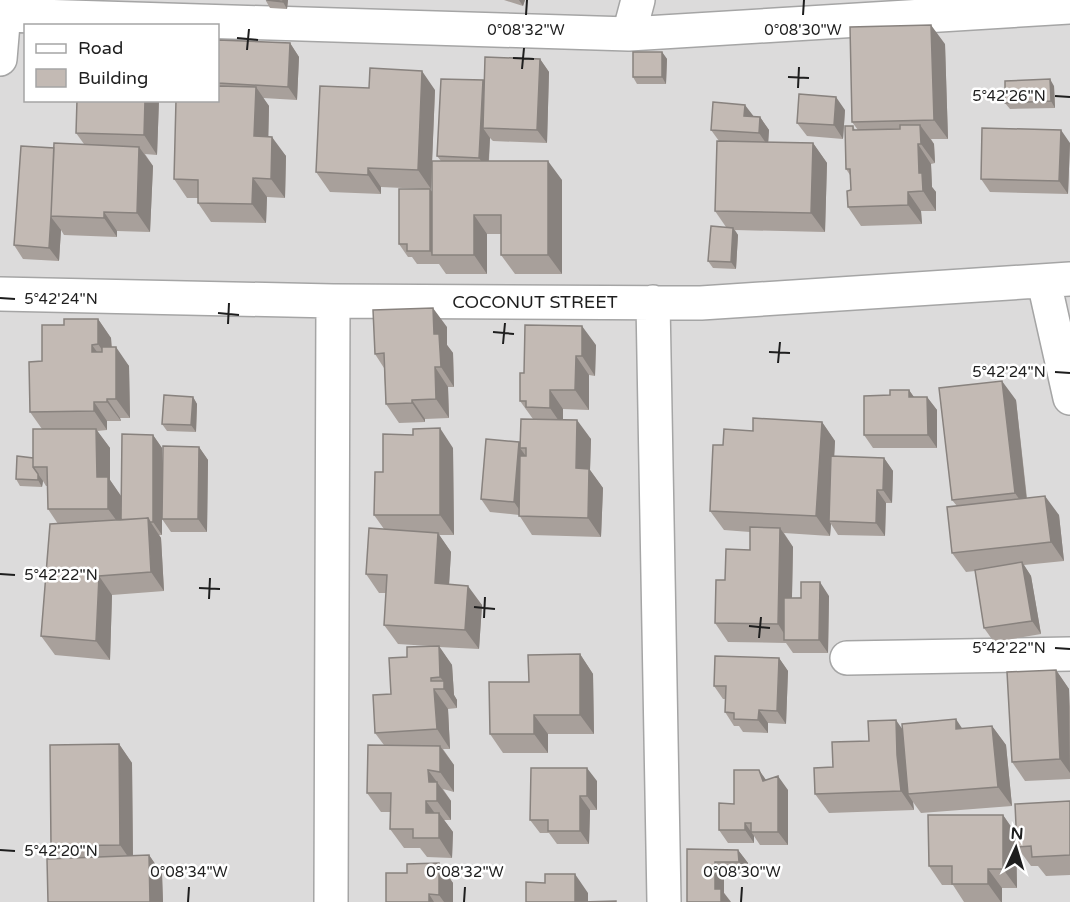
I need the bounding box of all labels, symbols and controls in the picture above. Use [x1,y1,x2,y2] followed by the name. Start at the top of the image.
[487,21,565,39] text: 0°08'32"W
[764,21,842,39] text: 0°08'30"W
[24,24,219,102] legend
[78,37,123,59] text: Road
[78,67,148,89] text: Building
[972,87,1046,105] text: 5°42'26"N
[24,290,98,308] text: 5°42'24"N
[452,291,618,313] street label: COCONUT STREET
[972,363,1046,381] text: 5°42'24"N
[24,566,98,584] text: 5°42'22"N
[972,639,1046,657] text: 5°42'22"N
[986,818,1046,878] north arrow
[1010,824,1024,844] text: N
[24,842,98,860] text: 5°42'20"N
[150,863,228,881] text: 0°08'34"W
[426,863,504,881] text: 0°08'32"W
[703,863,781,881] text: 0°08'30"W

